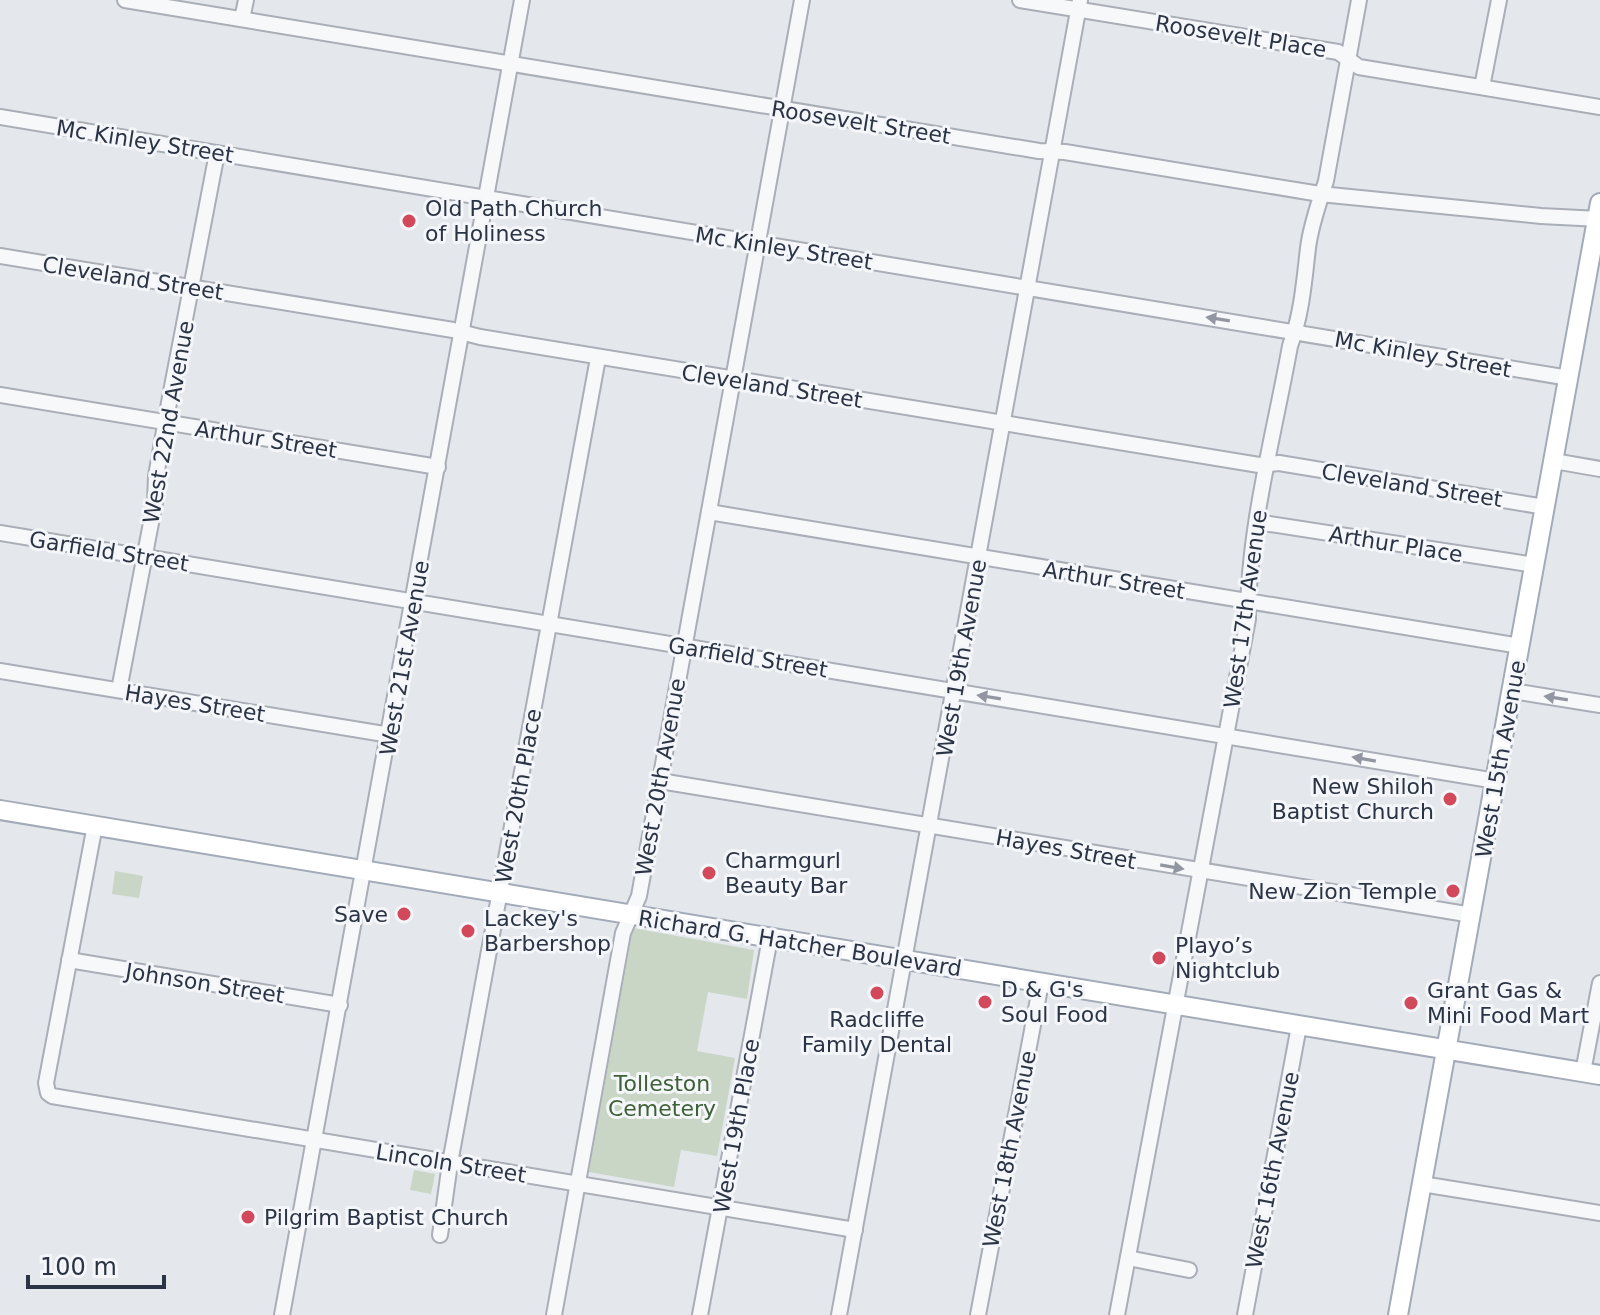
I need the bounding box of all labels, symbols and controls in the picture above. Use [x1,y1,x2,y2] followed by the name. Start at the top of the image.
[1154,11,1328,62] street label: Roosevelt Place
[769,96,953,149] street label: Roosevelt Street
[55,115,236,168] street label: Mc Kinley Street
[425,196,603,246] place label: Old Path Church of Holiness
[400,212,418,230] marker: Old Path Church of Holiness
[694,222,875,275] street label: Mc Kinley Street
[41,252,226,305] street label: Cleveland Street
[1205,313,1230,325] one-way arrow
[138,319,199,526] street label: West 22nd Avenue
[1333,327,1514,382] street label: Mc Kinley Street
[680,360,865,413] street label: Cleveland Street
[193,416,339,463] street label: Arthur Street
[1320,459,1505,512] street label: Cleveland Street
[1219,508,1272,710] street label: West 17th Avenue
[1327,522,1465,567] street label: Arthur Place
[28,527,191,576] street label: Garfield Street
[932,557,991,759] street label: West 19th Avenue
[1041,557,1187,604] street label: Arthur Street
[375,558,434,758] street label: West 21st Avenue
[667,633,830,682] street label: Garfield Street
[1471,658,1530,860] street label: West 15th Avenue
[631,676,690,878] street label: West 20th Avenue
[123,680,267,727] street label: Hayes Street
[977,690,1002,702] one-way arrow
[1543,691,1568,704] one-way arrow
[491,707,546,885] street label: West 20th Place
[1351,753,1376,765] one-way arrow
[1272,774,1434,824] place label: New Shiloh Baptist Church
[1441,790,1459,808] marker: New Shiloh Baptist Church
[994,825,1138,874] street label: Hayes Street
[725,848,848,898] place label: Charmgurl Beauty Bar
[1160,862,1185,874] one-way arrow
[700,864,718,882] marker: Charmgurl Beauty Bar
[1248,879,1437,904] place label: New Zion Temple
[1444,882,1462,900] marker: New Zion Temple
[334,902,388,927] place label: Save
[395,905,413,923] marker: Save
[484,906,611,956] place label: Lackey's Barbershop
[636,906,963,981] street label: Richard G. Hatcher Boulevard
[459,922,477,940] marker: Lackey's Barbershop
[1175,933,1280,983] place label: Playo’s Nightclub
[1150,949,1168,967] marker: Playo’s Nightclub
[122,958,287,1008] street label: Johnson Street
[1001,977,1108,1027] place label: D & G's Soul Food
[1427,978,1589,1028] place label: Grant Gas & Mini Food Mart
[868,984,886,1002] marker: Radcliffe Family Dental
[976,993,994,1011] marker: D & G's Soul Food
[1402,994,1420,1012] marker: Grant Gas & Mini Food Mart
[802,1007,952,1057] place label: Radcliffe Family Dental
[709,1037,764,1215] street label: West 19th Place
[978,1048,1041,1250] street label: West 18th Avenue
[1241,1069,1304,1271] street label: West 16th Avenue
[608,1071,716,1121] park label: Tolleston Cemetery
[374,1139,528,1188] street label: Lincoln Street
[264,1205,509,1230] place label: Pilgrim Baptist Church
[239,1208,257,1226] marker: Pilgrim Baptist Church
[28,1239,164,1289] scale bar
[40,1253,117,1281] text: 100 m

